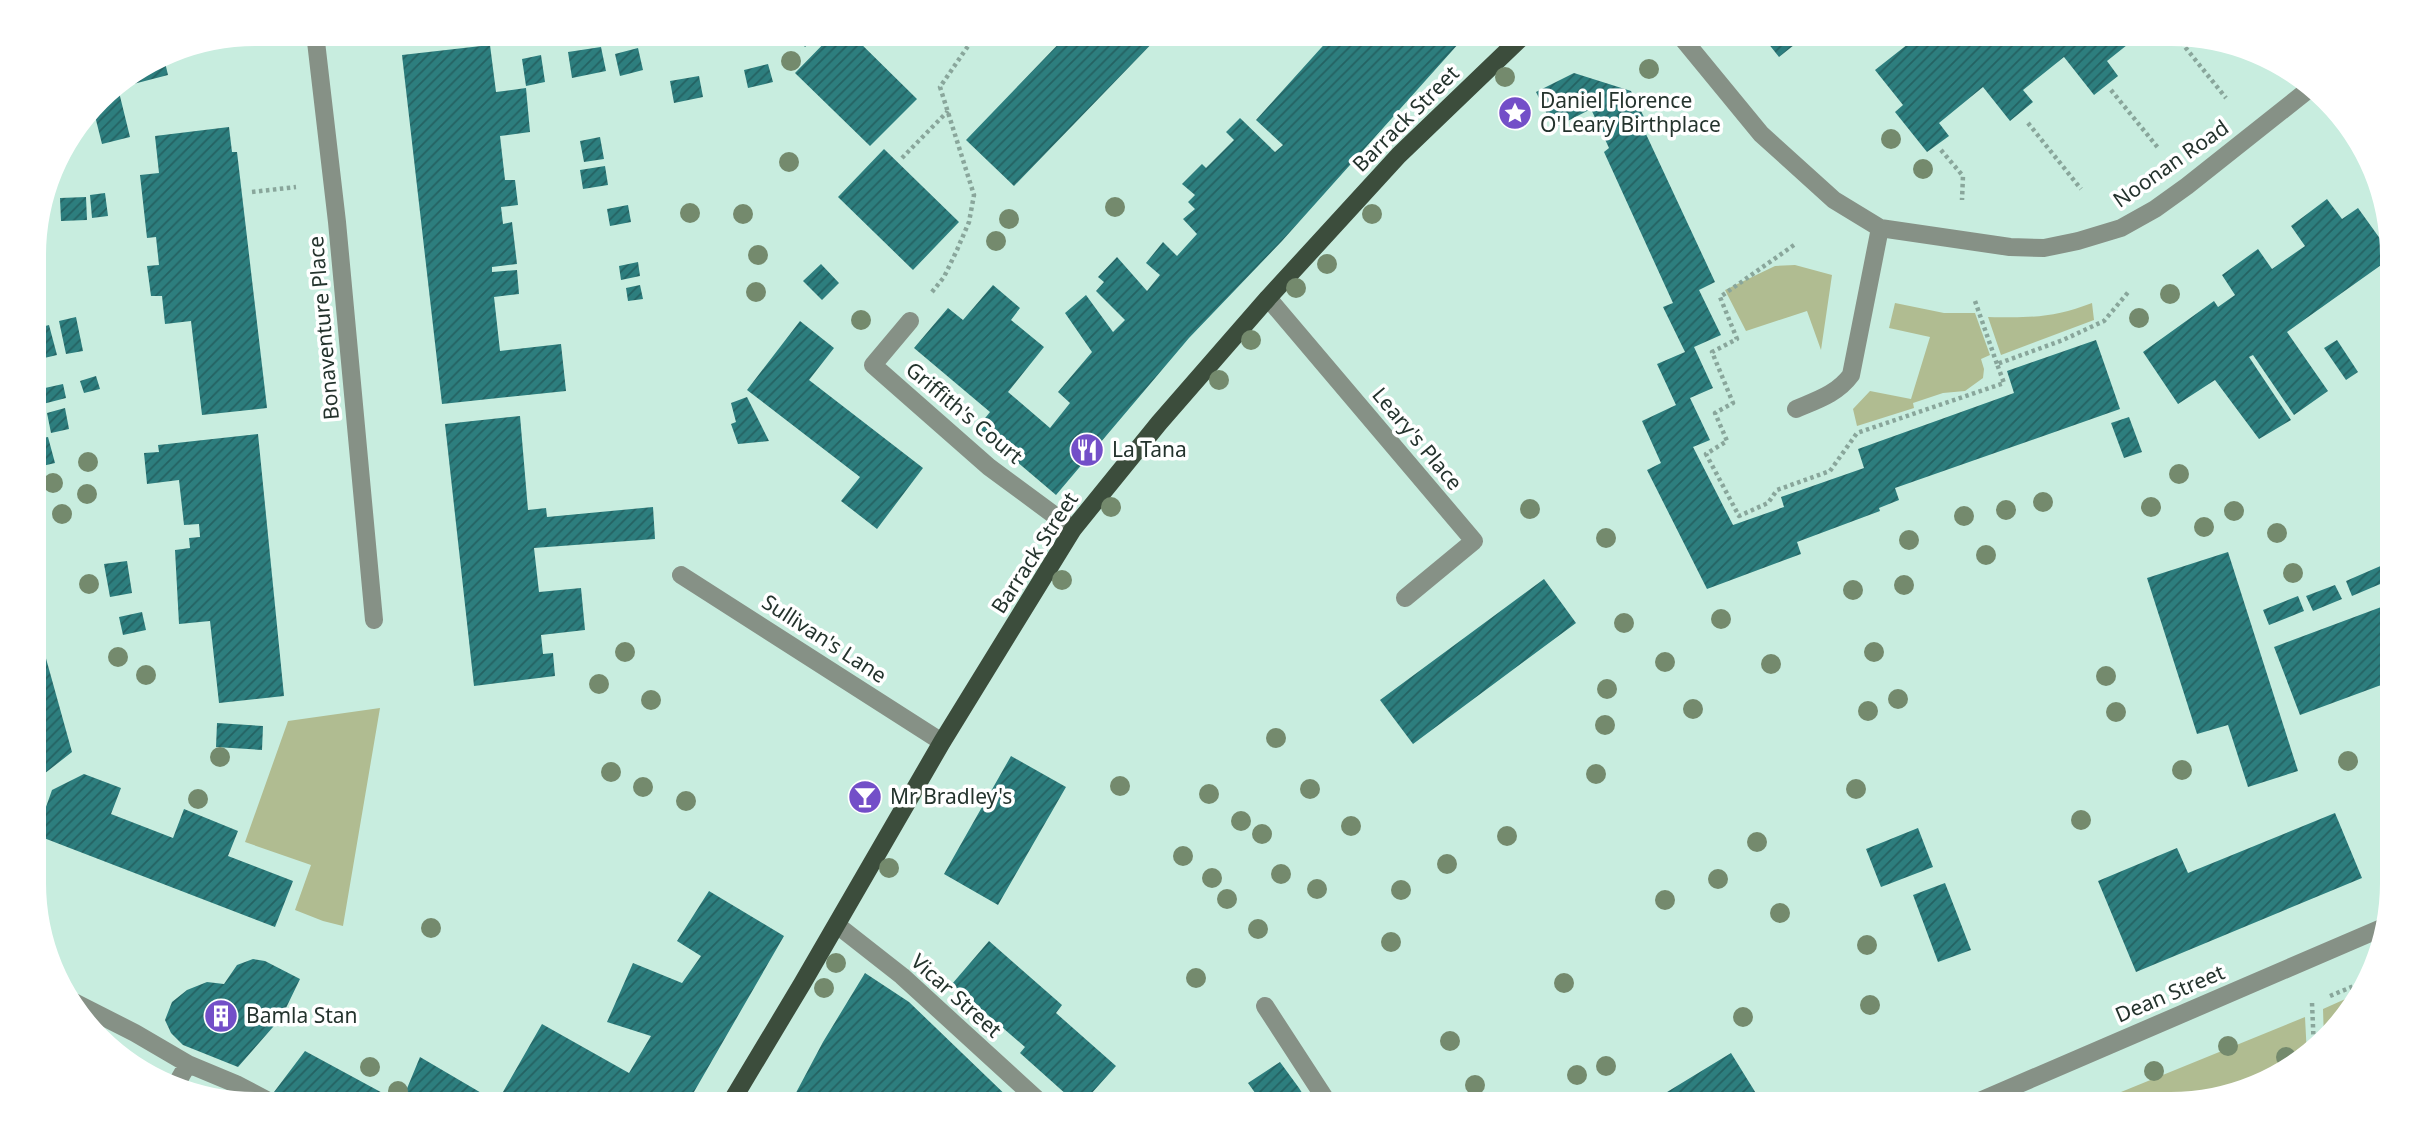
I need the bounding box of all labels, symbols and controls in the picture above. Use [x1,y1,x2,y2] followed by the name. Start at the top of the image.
[1346,59,1465,178] street label: Barrack Street
[1540,86,1721,138] place label: Daniel Florence O'Leary Birthplace
[1496,94,1534,132] place icon: Daniel Florence O'Leary Birthplace
[2107,113,2234,213] street label: Noonan Road
[301,235,345,421] street label: Bonaventure Place
[900,355,1029,470] street label: Griffith's Court
[1366,381,1469,496] street label: Leary's Place
[1068,431,1106,469] restaurant icon: La Tana
[1112,435,1187,463] place label: La Tana
[984,486,1084,619] street label: Barrack Street
[757,587,892,689] street label: Sullivan's Lane
[846,778,884,816] bar icon: Mr Bradley's
[890,782,1012,810] place label: Mr Bradley's
[905,947,1008,1044] street label: Vicar Street
[2111,957,2229,1029] street label: Dean Street
[202,997,240,1035] building icon: Bamla Stan
[246,1001,358,1029] place label: Bamla Stan

